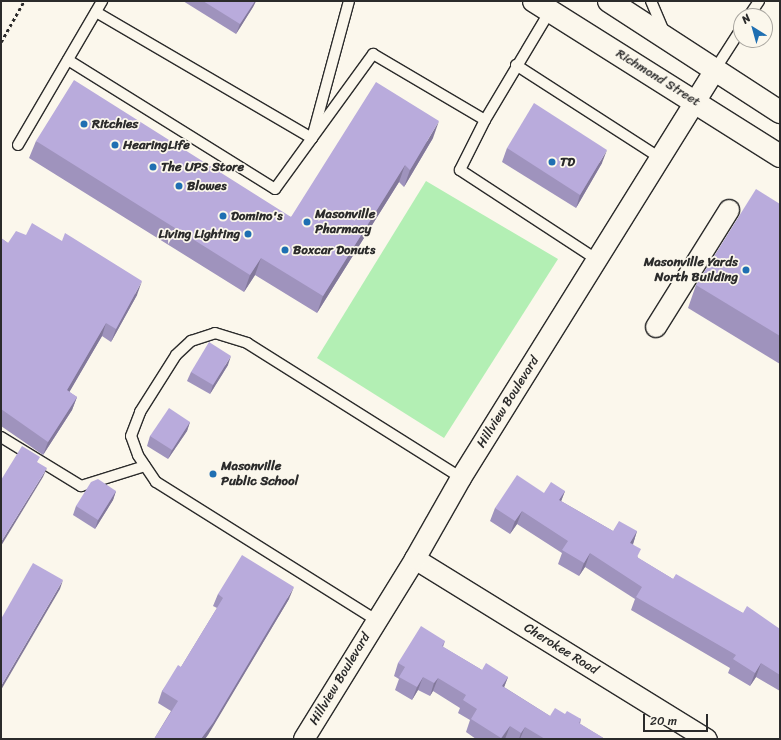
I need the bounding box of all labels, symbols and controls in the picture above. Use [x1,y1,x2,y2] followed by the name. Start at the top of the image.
[733,8,773,48] north arrow
[737,9,755,29] text: N
[613,46,703,110] street label: Richmond Street
[92,116,138,132] place label: Ritchies
[79,119,89,129] marker: Ritchies
[123,137,190,153] place label: HearingLife
[110,140,120,150] marker: HearingLife
[560,154,575,170] place label: TD
[547,157,557,167] marker: TD
[161,159,246,175] place label: The UPS Store
[148,162,158,172] marker: The UPS Store
[187,178,227,194] place label: Blowes
[174,181,184,191] marker: Blowes
[315,207,375,238] place label: Masonville Pharmacy
[231,208,283,224] place label: Domino's
[218,211,228,221] marker: Domino's
[302,217,312,227] marker: Masonville Pharmacy
[158,226,240,242] place label: Living Lighting
[243,229,253,239] marker: Living Lighting
[293,242,376,258] place label: Boxcar Donuts
[280,245,290,255] marker: Boxcar Donuts
[644,255,738,286] place label: Masonville Yards North Building
[741,265,751,275] marker: Masonville Yards North Building
[474,353,542,451] street label: Hillview Boulevard
[221,459,299,490] place label: Masonville Public School
[208,469,218,479] marker: Masonville Public School
[521,620,601,678] street label: Cherokee Road
[306,630,374,728] street label: Hillview Boulevard
[645,706,710,732] scale bar
[650,710,677,732] text: 20 m

